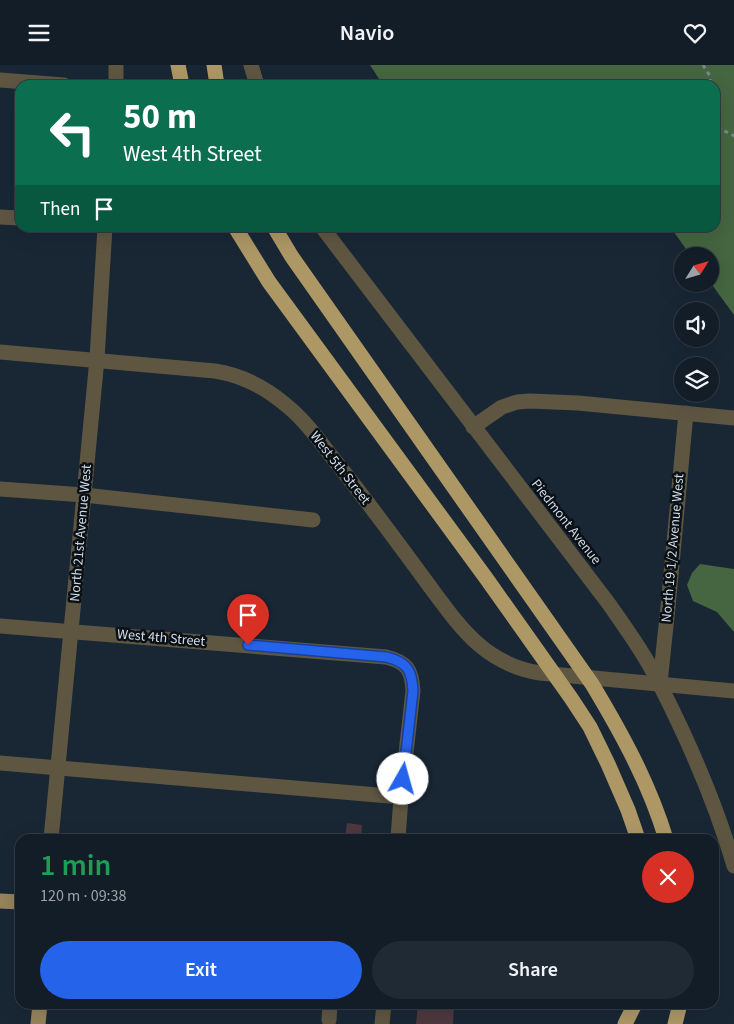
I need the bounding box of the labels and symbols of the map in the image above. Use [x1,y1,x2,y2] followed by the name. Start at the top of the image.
[674,247,719,293] north arrow
[305,427,375,509] street label: West 5th Street
[65,463,97,603] street label: North 21st Avenue West
[657,473,689,623] street label: North 19 1/2 Avenue West
[526,475,606,569] street label: Piedmont Avenue
[227,594,269,645] pin
[116,624,206,652] street label: West 4th Street
[376,752,428,804] position arrow

